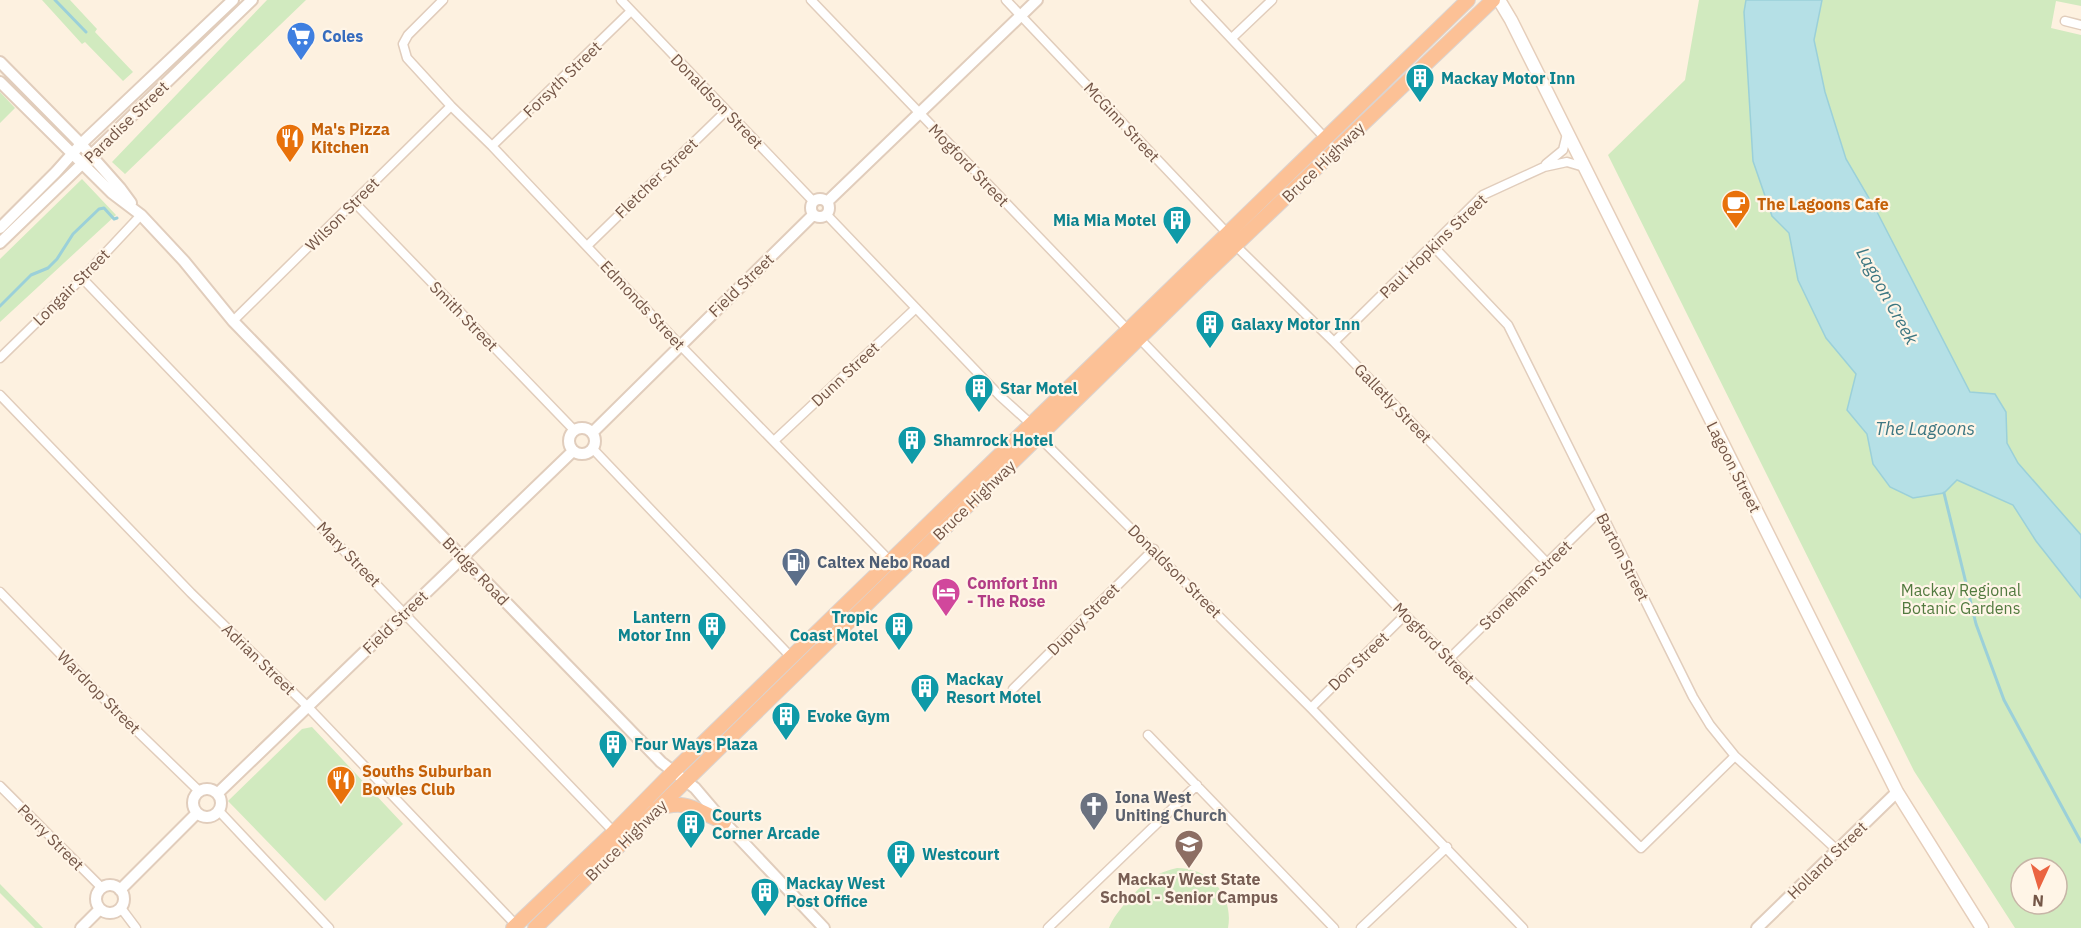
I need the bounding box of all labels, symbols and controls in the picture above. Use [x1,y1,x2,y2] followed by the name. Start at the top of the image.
[285,20,317,62] supermarket icon: Coles
[322,26,363,46] place label: Coles
[519,37,605,121] street label: Forsyth Street
[667,49,767,153] street label: Donaldson Street
[1404,62,1436,104] building icon: Mackay Motor Inn
[1441,68,1575,88] place label: Mackay Motor Inn
[80,77,172,167] street label: Paradise Street
[1080,78,1164,166] street label: McGinn Street
[1277,118,1369,206] street label: Bruce Highway
[311,119,390,157] place label: Ma's Pizza Kitchen
[925,119,1013,211] street label: Mogford Street
[274,122,306,164] restaurant icon: Ma's Pizza Kitchen
[611,134,701,222] street label: Fletcher Street
[301,173,383,255] street label: Wilson Street
[1720,188,1752,230] cafe icon: The Lagoons Cafe
[1375,190,1491,302] street label: Paul Hopkins Street
[1757,194,1889,214] place label: The Lagoons Cafe
[1161,204,1193,246] building icon: Mia Mia Motel
[1053,210,1156,230] place label: Mia Mia Motel
[1851,243,1924,349] water label: Lagoon Creek
[28,244,114,330] street label: Longair Street
[704,249,778,321] street label: Field Street
[596,256,690,354] street label: Edmonds Street
[426,277,502,355] street label: Smith Street
[1194,308,1226,350] building icon: Galaxy Motor Inn
[1231,314,1360,334] place label: Galaxy Motor Inn
[807,337,883,411] street label: Dunn Street
[1350,359,1436,447] street label: Galletly Street
[963,372,995,414] building icon: Star Motel
[1000,378,1077,398] place label: Star Motel
[1875,417,1975,440] water label: The Lagoons
[1702,418,1766,516] street label: Lagoon Street
[896,424,928,466] building icon: Shamrock Hotel
[933,430,1053,450] place label: Shamrock Hotel
[928,456,1020,544] street label: Bruce Highway
[1592,510,1654,604] street label: Barton Street
[313,517,385,591] street label: Mary Street
[1124,520,1226,622] street label: Donaldson Street
[438,533,514,609] street label: Bridge Road
[1475,536,1575,634] street label: Stoneham Street
[780,546,812,588] fuel station icon: Caltex Nebo Road
[817,552,950,572] place label: Caltex Nebo Road
[967,573,1058,611] place label: Comfort Inn - The Rose
[930,576,962,618] hotel icon: Comfort Inn - The Rose
[1043,579,1123,659] street label: Dupuy Street
[1901,580,2021,618] park label: Mackay Regional Botanic Gardens
[358,586,432,658] street label: Field Street
[1389,598,1479,688] street label: Mogford Street
[618,607,691,645] place label: Lantern Motor Inn
[790,607,878,645] place label: Tropic Coast Motel
[696,610,728,652] building icon: Lantern Motor Inn
[883,610,915,652] building icon: Tropic Coast Motel
[218,619,300,699] street label: Adrian Street
[1324,627,1392,695] street label: Don Street
[53,646,145,738] street label: Wardrop Street
[946,669,1041,707] place label: Mackay Resort Motel
[909,672,941,714] building icon: Mackay Resort Motel
[770,700,802,742] building icon: Evoke Gym
[807,706,890,726] place label: Evoke Gym
[597,728,629,770] building icon: Four Ways Plaza
[634,734,758,754] place label: Four Ways Plaza
[362,761,492,799] place label: Souths Suburban Bowles Club
[325,764,357,806] restaurant icon: Souths Suburban Bowles Club
[1115,787,1227,825] place label: Iona West Uniting Church
[1078,790,1110,832] church icon: Iona West Uniting Church
[581,795,671,885] street label: Bruce Highway
[14,800,88,874] street label: Perry Street
[712,805,820,843] place label: Courts Corner Arcade
[675,808,707,850] building icon: Courts Corner Arcade
[1783,817,1871,903] street label: Holland Street
[1173,828,1205,870] school or university icon: Mackay West State School - Senior Campus
[885,838,917,880] building icon: Westcourt
[922,844,1000,864] place label: Westcourt
[2009,856,2069,916] north arrow
[1100,869,1278,907] place label: Mackay West State School - Senior Campus
[786,873,885,911] place label: Mackay West Post Office
[749,876,781,918] building icon: Mackay West Post Office
[2031,891,2044,911] text: N

